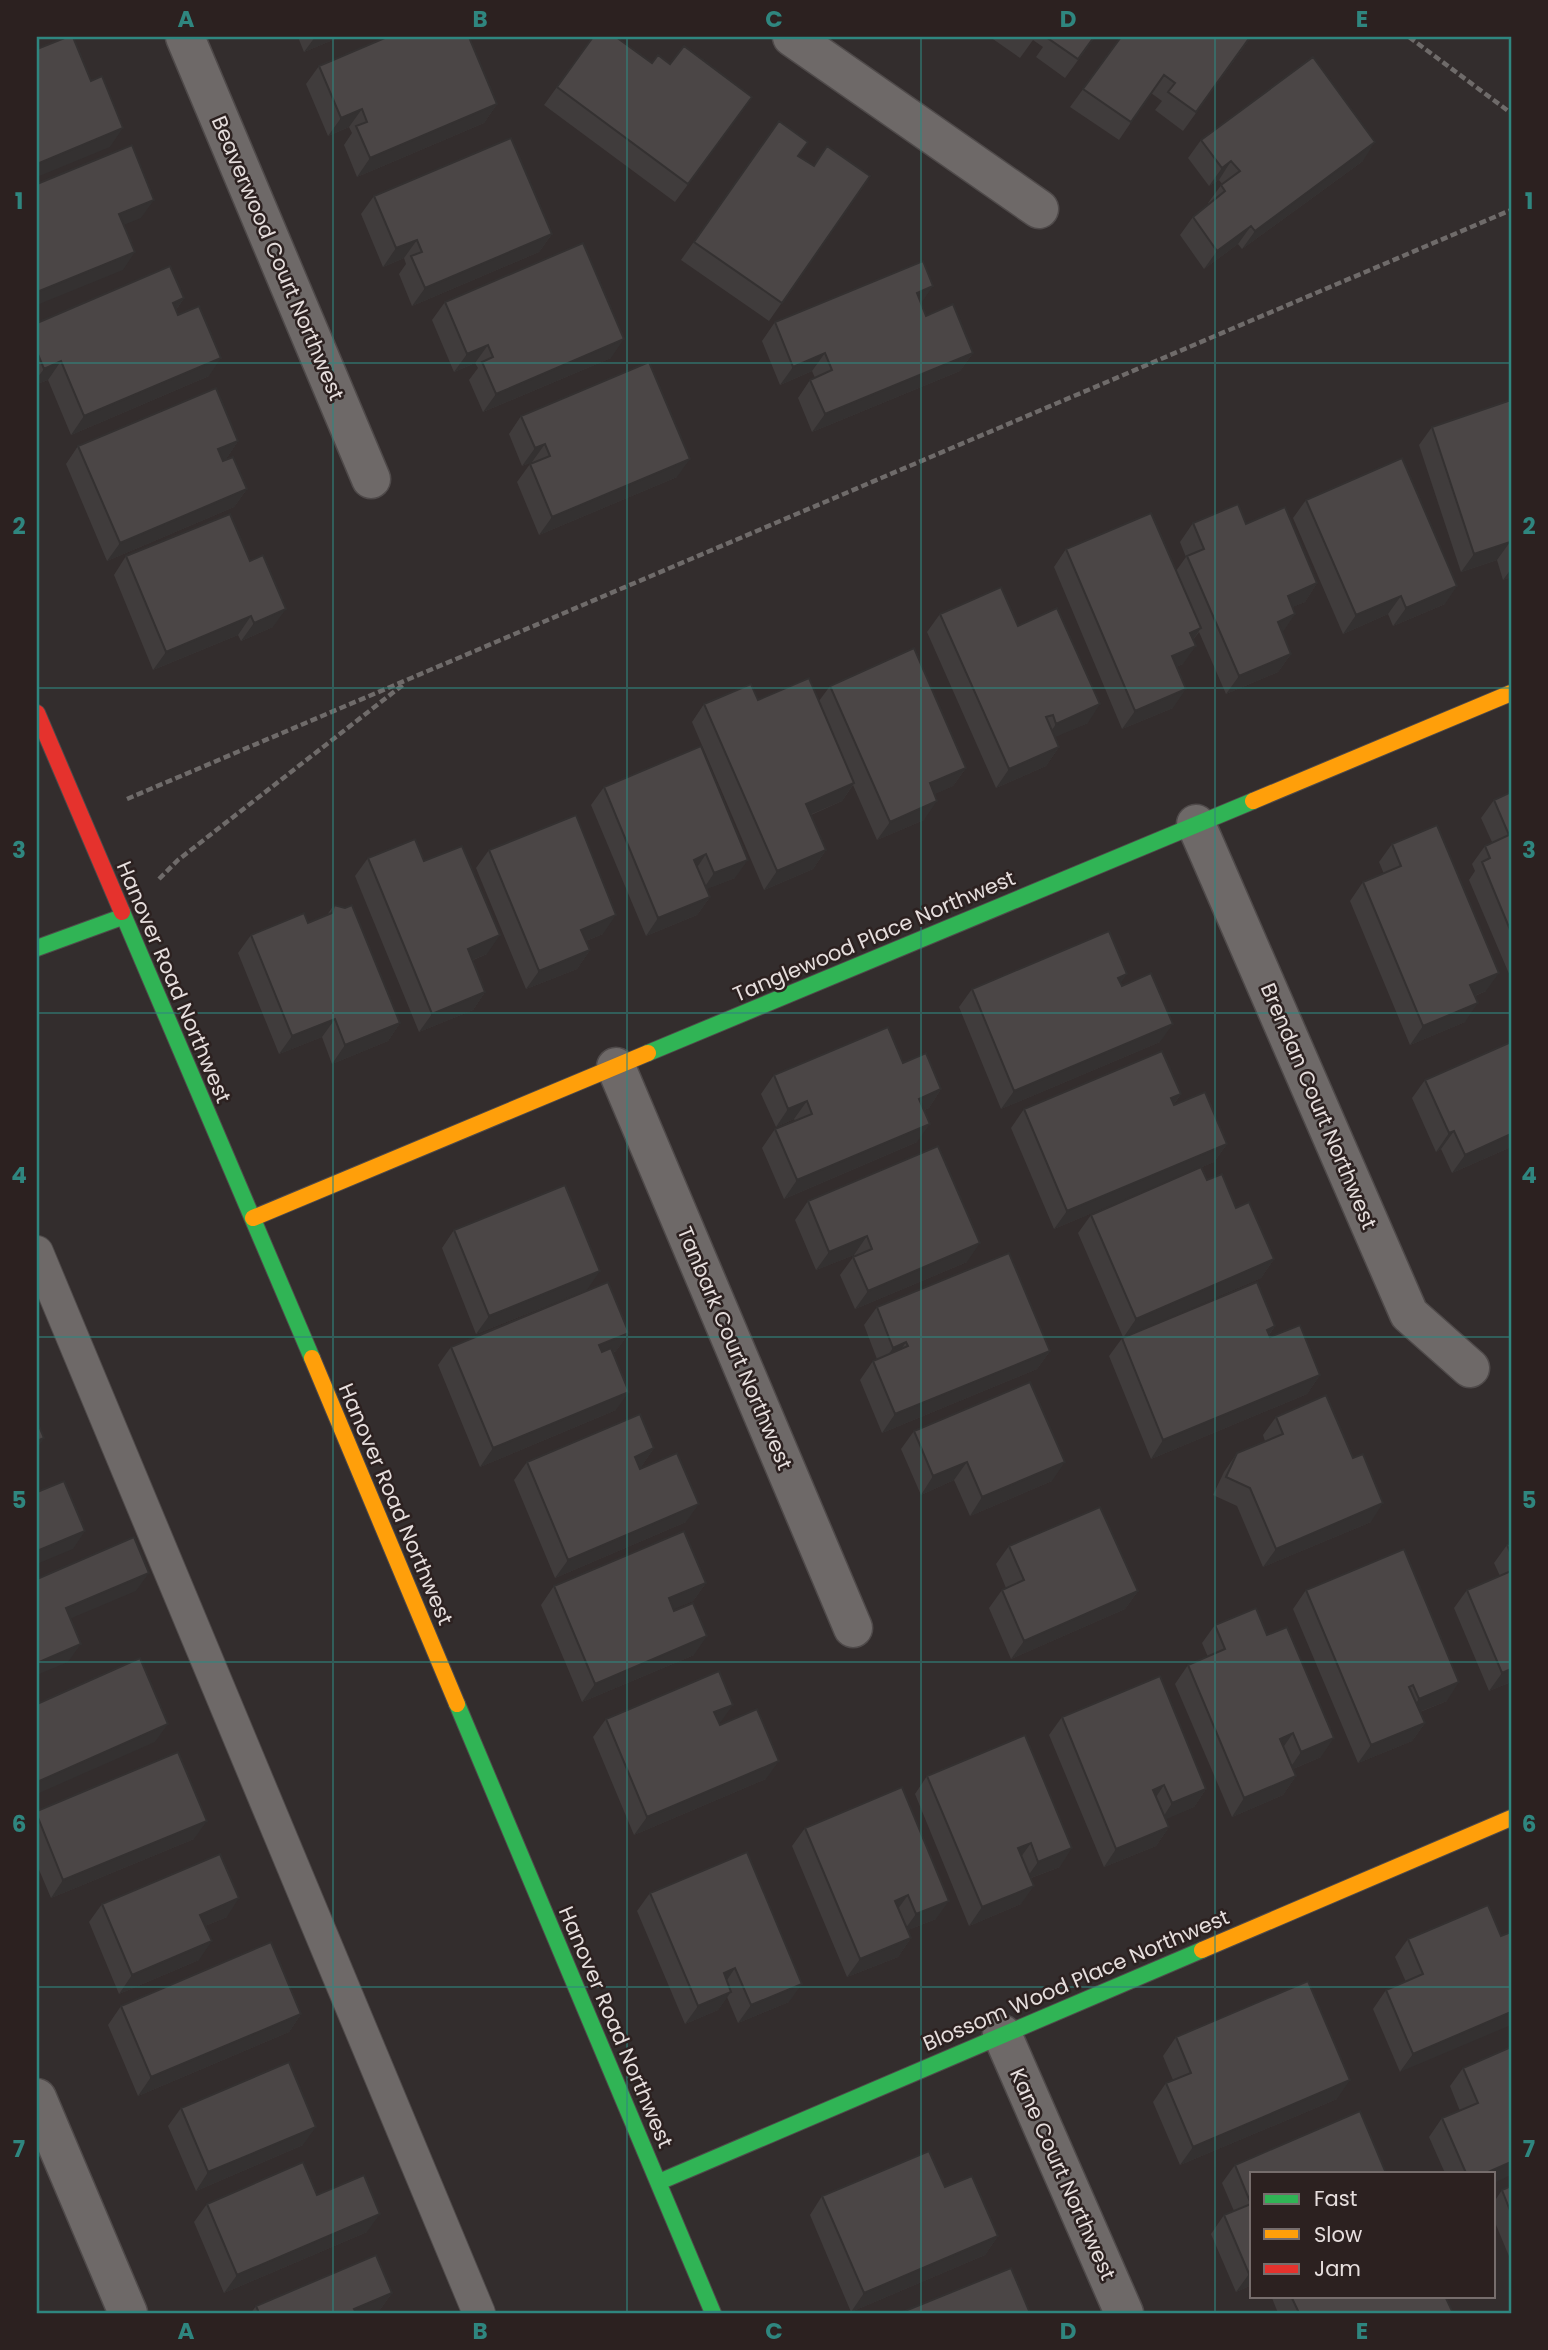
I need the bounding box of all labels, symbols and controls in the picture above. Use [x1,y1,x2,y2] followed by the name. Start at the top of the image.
[178,3,195,35] text: A
[472,3,488,35] text: B
[765,3,783,35] text: C
[1060,3,1076,35] text: D
[1356,3,1368,35] text: E
[205,111,351,405] street label: Beaverwood Court Northwest
[15,185,23,217] text: 1
[1525,185,1533,217] text: 1
[12,510,26,542] text: 2
[1522,510,1536,542] text: 2
[12,834,26,866] text: 3
[1522,834,1536,866] text: 3
[110,857,238,1107] street label: Hanover Road Northwest
[728,863,1020,1009] street label: Tanglewood Place Northwest
[1254,978,1384,1234] street label: Brendan Court Northwest
[11,1159,27,1191] text: 4
[1521,1159,1537,1191] text: 4
[671,1222,799,1474] street label: Tanbark Court Northwest
[332,1379,460,1629] street label: Hanover Road Northwest
[12,1484,26,1516] text: 5
[1522,1484,1536,1516] text: 5
[12,1808,26,1840] text: 6
[1522,1808,1536,1840] text: 6
[552,1902,680,2152] street label: Hanover Road Northwest
[918,1902,1234,2058] street label: Blossom Wood Place Northwest
[1003,2064,1123,2284] street label: Kane Court Northwest
[13,2133,25,2165] text: 7
[1523,2133,1535,2165] text: 7
[1250,2172,1496,2298] legend
[1314,2184,1357,2213] text: Fast
[1314,2220,1362,2249] text: Slow
[1314,2254,1361,2283] text: Jam
[178,2315,195,2347] text: A
[472,2315,488,2347] text: B
[765,2315,783,2347] text: C
[1060,2315,1076,2347] text: D
[1356,2315,1368,2347] text: E

